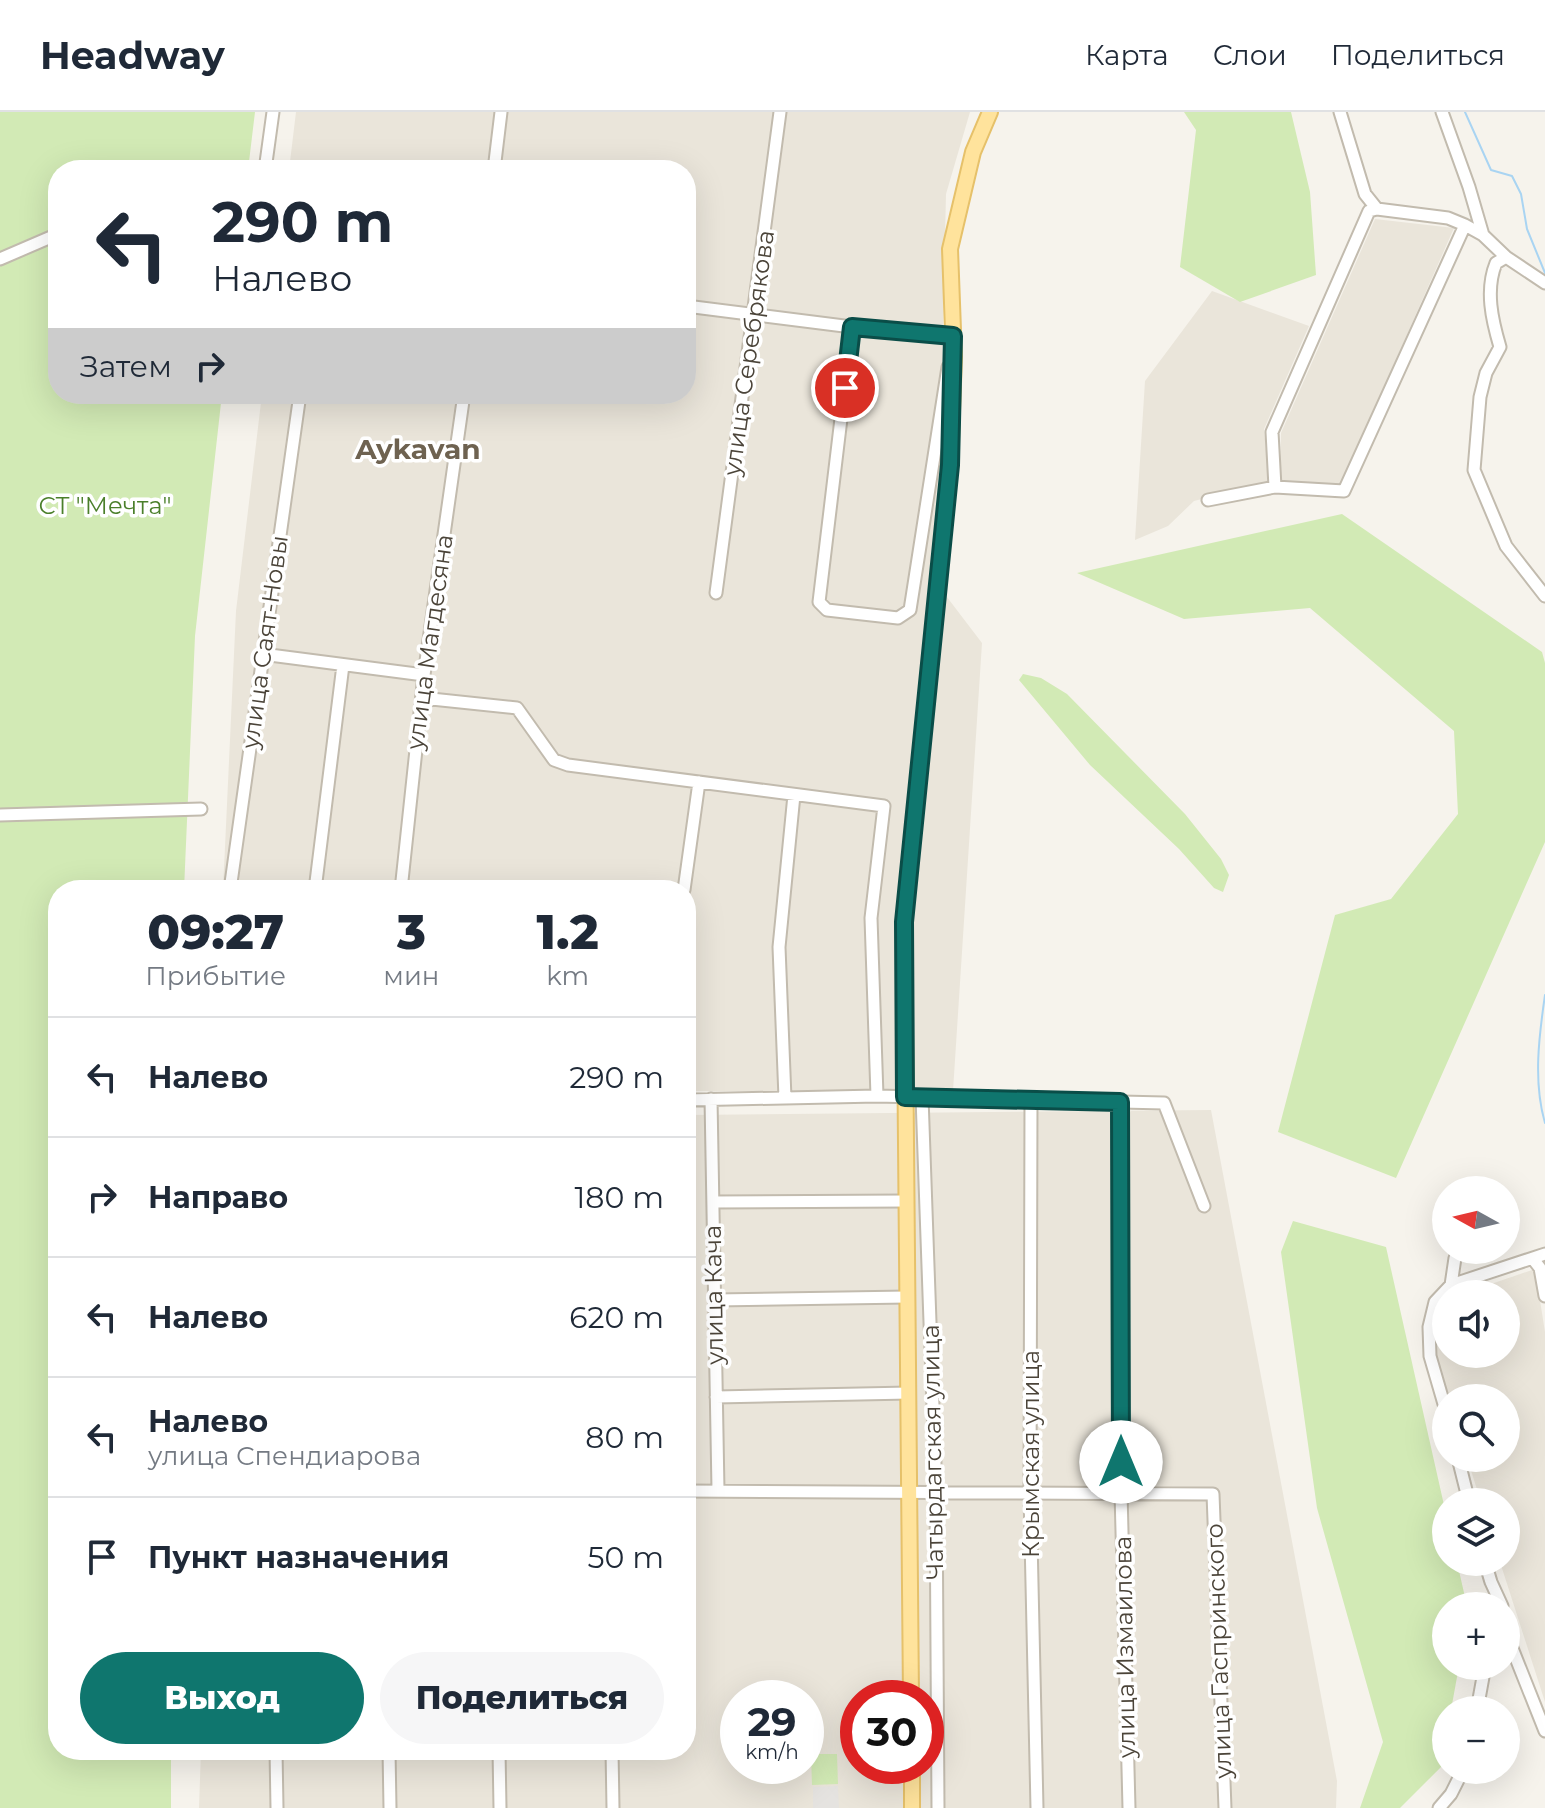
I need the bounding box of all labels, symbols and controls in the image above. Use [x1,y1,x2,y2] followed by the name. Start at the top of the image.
[40,32,225,79] text: Headway
[1085,38,1169,72] text: Карта
[1213,38,1287,72] text: Слои
[1331,38,1505,72] text: Поделиться
[212,188,393,256] text: 290 m
[80,192,184,296] icon: left
[717,228,780,479] street label: улица Серебрякова
[212,256,352,300] text: Налево
[188,344,232,388] icon: right
[80,348,172,385] text: Затем
[811,354,879,422] pin
[823,366,867,410] icon: arrive
[354,432,481,466] district label: Aykavan
[39,491,171,520] park label: СТ "Мечта"
[400,532,459,752] street label: улица Магдесяна
[235,533,294,751] street label: улица Саят-Новы
[147,903,284,961] text: 09:27
[397,903,426,961] text: 3
[537,903,599,961] text: 1.2
[145,960,286,992] text: Прибытие
[383,960,439,992] text: мин
[546,960,589,992] text: km
[80,1055,124,1099] icon: left
[148,1059,268,1096] text: Налево
[569,1059,664,1096] text: 290 m
[80,1175,124,1219] icon: right
[1432,1176,1520,1264] north arrow
[1432,1176,1520,1784] map controls
[148,1179,288,1216] text: Направо
[574,1179,664,1216] text: 180 m
[698,1225,729,1366] street label: улица Кача
[1432,1280,1520,1368] button: sound
[80,1295,124,1339] icon: left
[148,1299,268,1336] text: Налево
[569,1299,664,1336] text: 620 m
[916,1324,949,1580] street label: Чатырдагская улица
[1016,1350,1045,1558] street label: Крымская улица
[1432,1384,1520,1472] button: search
[148,1403,268,1440] text: Налево
[80,1415,124,1459] icon: left
[585,1419,664,1456] text: 80 m
[1079,1420,1163,1504] position arrow
[148,1440,421,1472] text: улица Спендиарова
[1432,1488,1520,1576] button: layers
[1200,1523,1237,1780] street label: улица Гаспринского
[80,1535,124,1579] icon: arrive
[1108,1536,1141,1759] street label: улица Измаилова
[148,1539,449,1576] text: Пункт назначения
[587,1539,664,1576] text: 50 m
[1432,1592,1520,1680] button: +
[80,1652,364,1744] button: Выход
[380,1652,664,1744] button: Поделиться
[840,1680,944,1784] speed limit sign: 30
[1432,1696,1520,1784] button: −
[747,1697,797,1746] text: 29
[745,1740,799,1764] text: km/h

